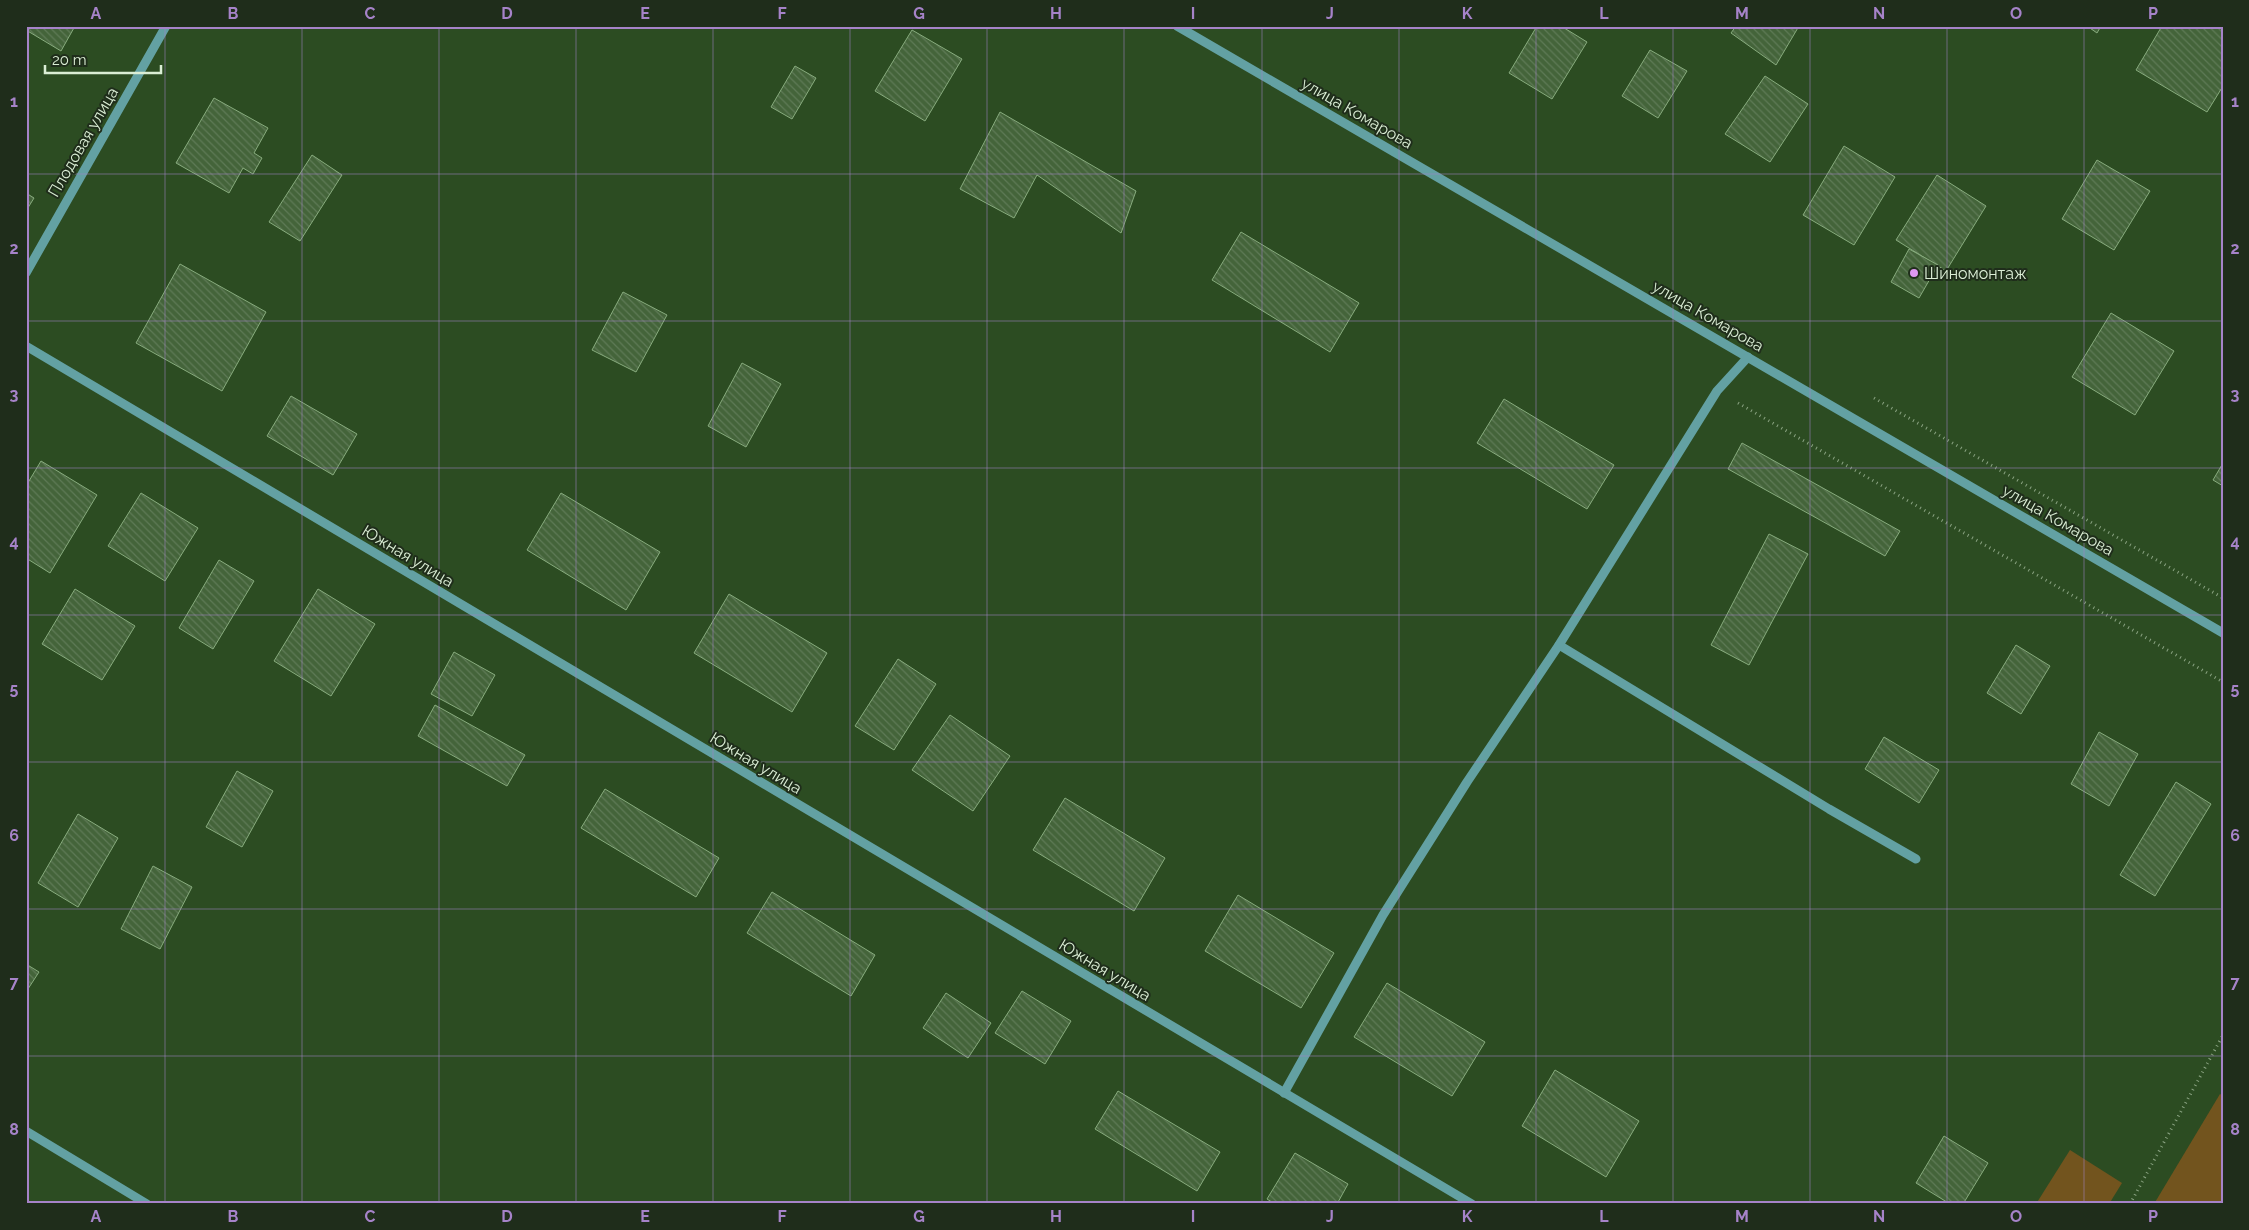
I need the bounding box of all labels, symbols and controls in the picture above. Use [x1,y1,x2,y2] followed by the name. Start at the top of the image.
[91,4,102,23] text: A
[228,4,239,23] text: B
[365,4,376,23] text: C
[501,4,513,23] text: D
[640,4,650,23] text: E
[777,4,787,23] text: F
[913,4,925,23] text: G
[1050,4,1062,23] text: H
[1191,4,1195,23] text: I
[1326,4,1334,23] text: J
[1462,4,1473,23] text: K
[1599,4,1609,23] text: L
[1735,4,1749,23] text: M
[1873,4,1885,23] text: N
[2010,4,2022,23] text: O
[2148,4,2158,23] text: P
[45,42,161,74] scale bar
[52,51,87,69] text: 20 m
[1298,73,1416,153] street label: улица Комарова
[44,84,122,200] street label: Плодовая улица
[10,92,18,111] text: 1
[2231,92,2239,111] text: 1
[9,239,19,258] text: 2
[2230,239,2240,258] text: 2
[1924,264,2027,283] place label: Шиномонтаж
[1908,267,1920,279] marker: Шиномонтаж
[1649,276,1767,356] street label: улица Комарова
[10,385,19,404] text: 3
[2231,385,2240,404] text: 3
[1999,480,2117,560] street label: улица Комарова
[359,521,457,591] street label: Южная улица
[9,532,19,551] text: 4
[2230,532,2240,551] text: 4
[10,679,19,698] text: 5
[2231,679,2240,698] text: 5
[707,728,805,798] street label: Южная улица
[9,826,19,845] text: 6
[2230,826,2240,845] text: 6
[1056,935,1154,1005] street label: Южная улица
[10,973,19,992] text: 7
[2231,973,2240,992] text: 7
[9,1120,19,1139] text: 8
[2230,1120,2240,1139] text: 8
[91,1207,102,1226] text: A
[228,1207,239,1226] text: B
[365,1207,376,1226] text: C
[501,1207,513,1226] text: D
[640,1207,650,1226] text: E
[777,1207,787,1226] text: F
[913,1207,925,1226] text: G
[1050,1207,1062,1226] text: H
[1191,1207,1195,1226] text: I
[1326,1207,1334,1226] text: J
[1462,1207,1473,1226] text: K
[1599,1207,1609,1226] text: L
[1735,1207,1749,1226] text: M
[1873,1207,1885,1226] text: N
[2010,1207,2022,1226] text: O
[2148,1207,2158,1226] text: P

